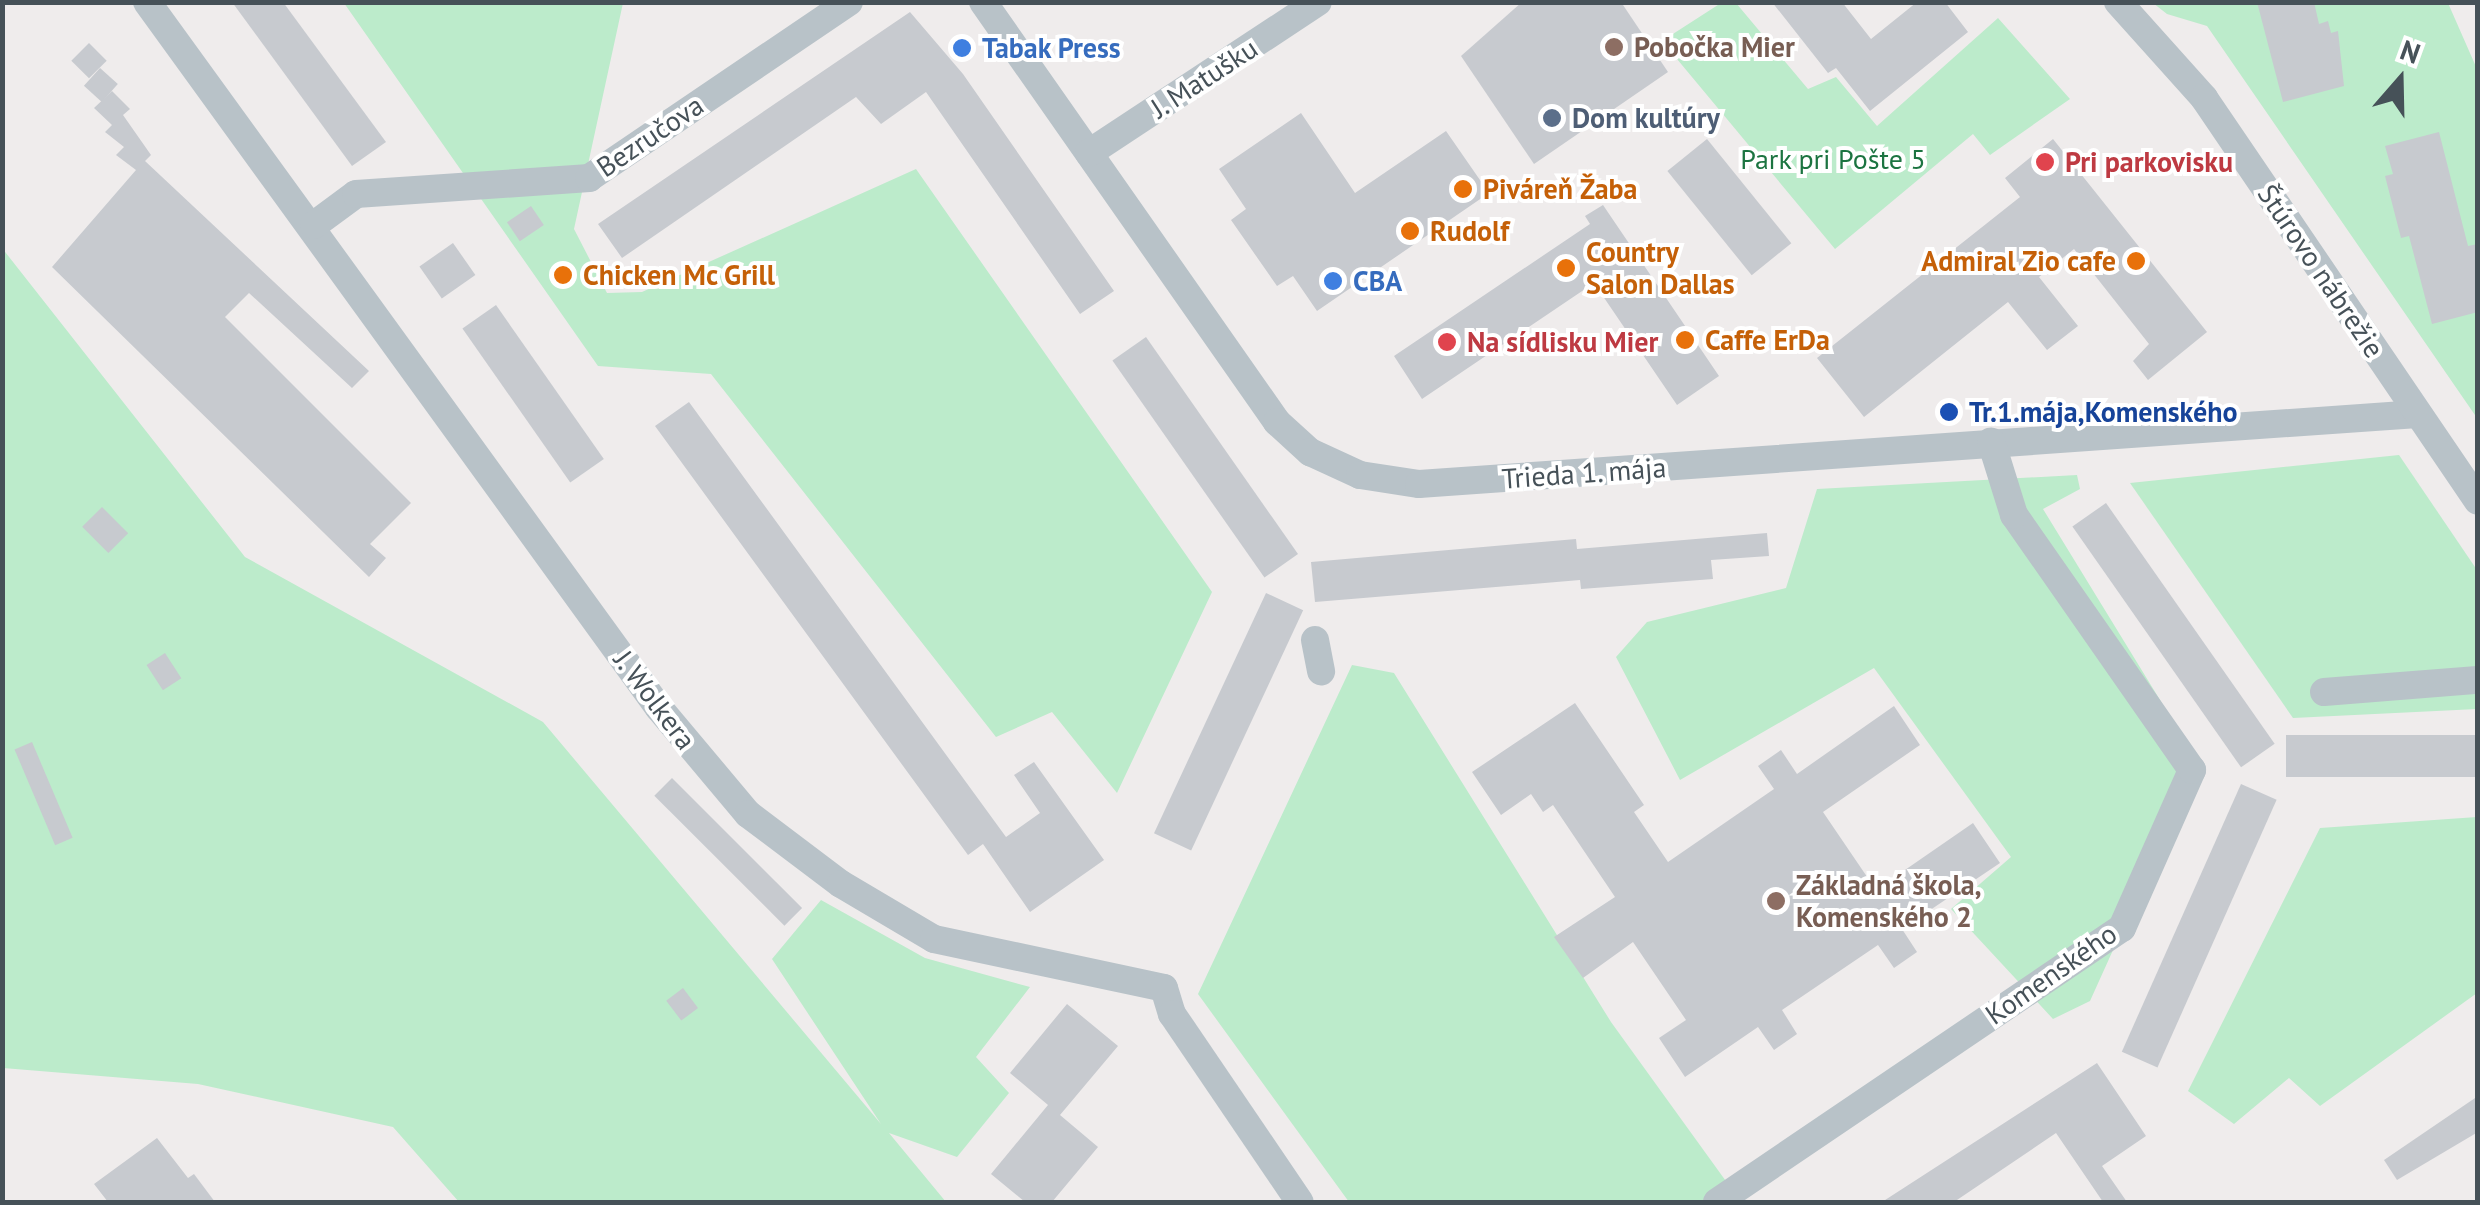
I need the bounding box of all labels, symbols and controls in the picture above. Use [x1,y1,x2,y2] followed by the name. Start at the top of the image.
[1634,30,1795,64] place label: Pobočka Mier
[2350,30,2450,130] north arrow
[982,31,1121,65] place label: Tabak Press
[1143,31,1265,125] street label: J. Matušku
[2395,31,2425,72] text: N
[1603,36,1625,58] marker: Pobočka Mier
[951,37,973,59] marker: Tabak Press
[590,88,710,184] street label: Bezručova
[1572,101,1720,135] place label: Dom kultúry
[1541,107,1563,129] marker: Dom kultúry
[1740,142,1926,176] park label: Park pri Pošte 5
[2065,145,2233,179] place label: Pri parkovisku
[2034,151,2056,173] marker: Pri parkovisku
[1483,172,1638,206] place label: Piváreň Žaba
[1452,178,1474,200] marker: Piváreň Žaba
[2251,178,2391,364] street label: Štúrovo nábrežie
[1430,214,1509,248] place label: Rudolf
[1399,220,1421,242] marker: Rudolf
[1586,235,1735,301] place label: Country Salon Dallas
[1921,244,2116,278] place label: Admiral Zio cafe
[2125,250,2147,272] marker: Admiral Zio cafe
[1555,257,1577,279] marker: Country Salon Dallas
[583,258,776,292] place label: Chicken Mc Grill
[552,264,574,286] marker: Chicken Mc Grill
[1353,264,1402,298] place label: CBA
[1322,270,1344,292] marker: CBA
[1705,323,1830,357] place label: Caffe ErDa
[1467,325,1658,359] place label: Na sídlisku Mier
[1674,329,1696,351] marker: Caffe ErDa
[1436,331,1458,353] marker: Na sídlisku Mier
[1969,395,2237,429] place label: Tr.1.mája,Komenského
[1938,401,1960,423] marker: Tr.1.mája,Komenského
[1500,450,1668,496] street label: Trieda 1. mája
[606,643,704,757] street label: J. Wolkera
[1796,868,1982,934] place label: Základná škola, Komenského 2
[1765,890,1787,912] marker: Základná škola, Komenského 2
[1979,917,2123,1031] street label: Komenského

